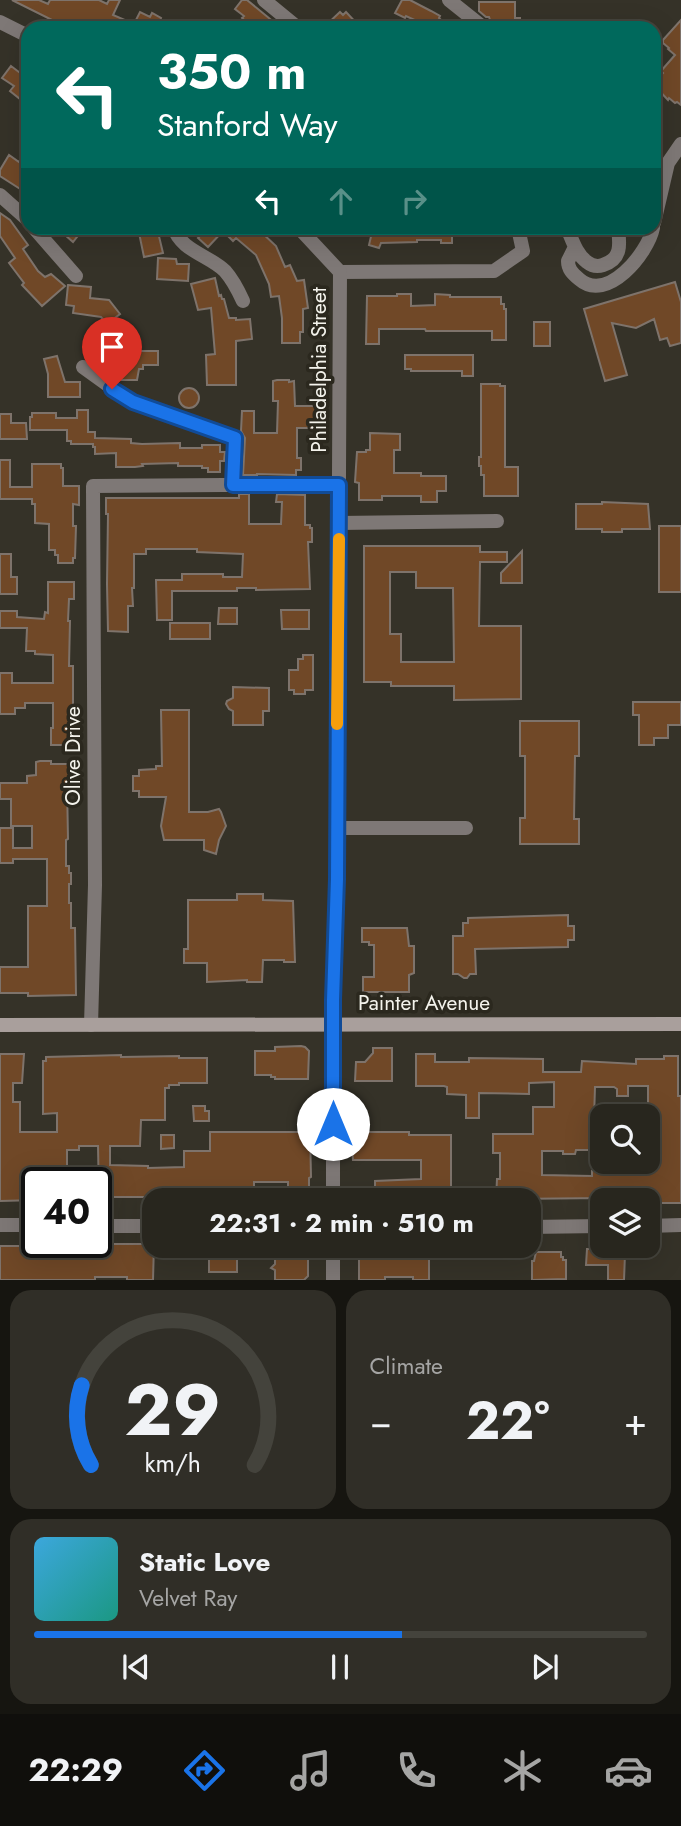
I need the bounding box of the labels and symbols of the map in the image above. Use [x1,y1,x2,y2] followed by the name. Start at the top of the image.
[304,287,334,453] street label: Philadelphia Street
[82,317,142,389] pin
[58,706,88,806] street label: Olive Drive
[358,988,490,1018] street label: Painter Avenue
[296,1087,370,1161] position arrow
[21,1167,112,1258] speed limit sign: 40

